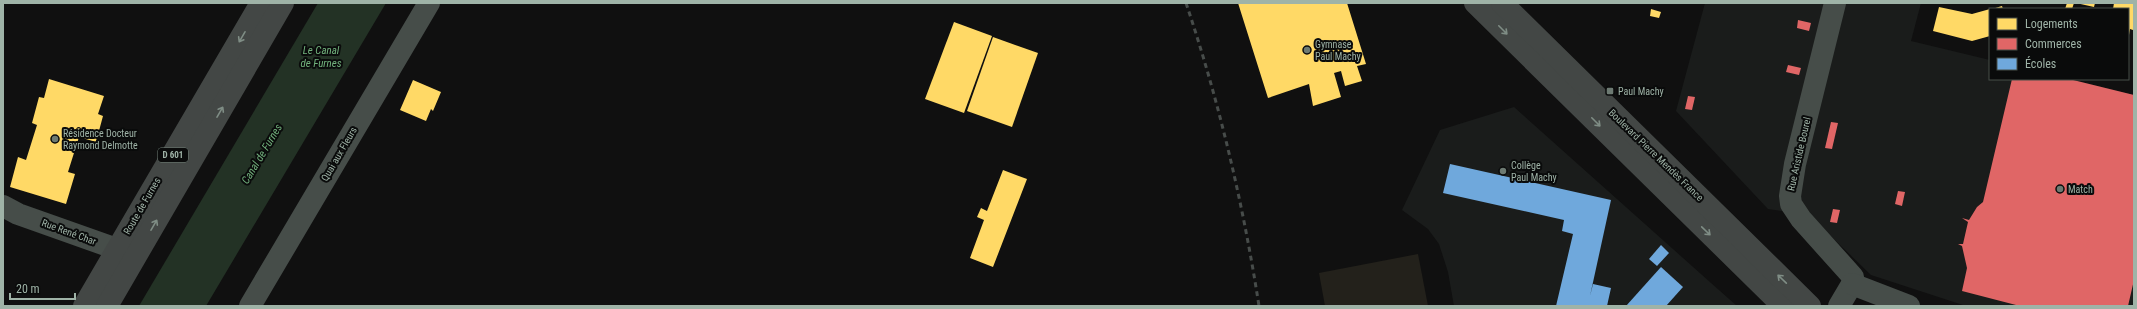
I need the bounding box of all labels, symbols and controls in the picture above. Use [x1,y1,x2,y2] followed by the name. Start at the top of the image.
[1989,8,2129,80] legend
[2025,17,2078,31] text: Logements
[1498,25,1508,35] one-way arrow
[237,31,245,43] one-way arrow
[2025,37,2082,51] text: Commerces
[1315,39,1361,62] place label: Gymnase Paul Machy
[300,44,342,70] water label: Le Canal de Furnes
[1302,45,1312,55] marker: Gymnase Paul Machy
[2025,56,2056,71] text: Écoles
[1605,86,1615,96] marker: Paul Machy
[1618,86,1664,97] place label: Paul Machy
[216,106,224,118] one-way arrow
[1606,107,1706,203] street label: Boulevard Pierre Mendès France
[1785,116,1813,192] street label: Rue Aristide Bourel
[1591,117,1601,127] one-way arrow
[239,122,285,186] water label: Canal de Furnes
[319,125,359,183] street label: Quai aux Fleurs
[63,128,138,151] place label: Résidence Docteur Raymond Delmotte
[50,134,60,144] marker: Résidence Docteur Raymond Delmotte
[158,148,188,162] road number: D 601
[1511,160,1557,183] place label: Collège Paul Machy
[1498,166,1508,176] marker: Collège Paul Machy
[121,175,163,236] street label: Route de Furnes
[2055,184,2065,194] marker: Match
[2068,184,2093,195] place label: Match
[40,217,98,247] street label: Rue René Char
[151,219,159,231] one-way arrow
[1701,226,1711,236] one-way arrow
[1777,274,1787,284] one-way arrow
[10,275,75,301] scale bar
[16,282,40,296] text: 20 m

